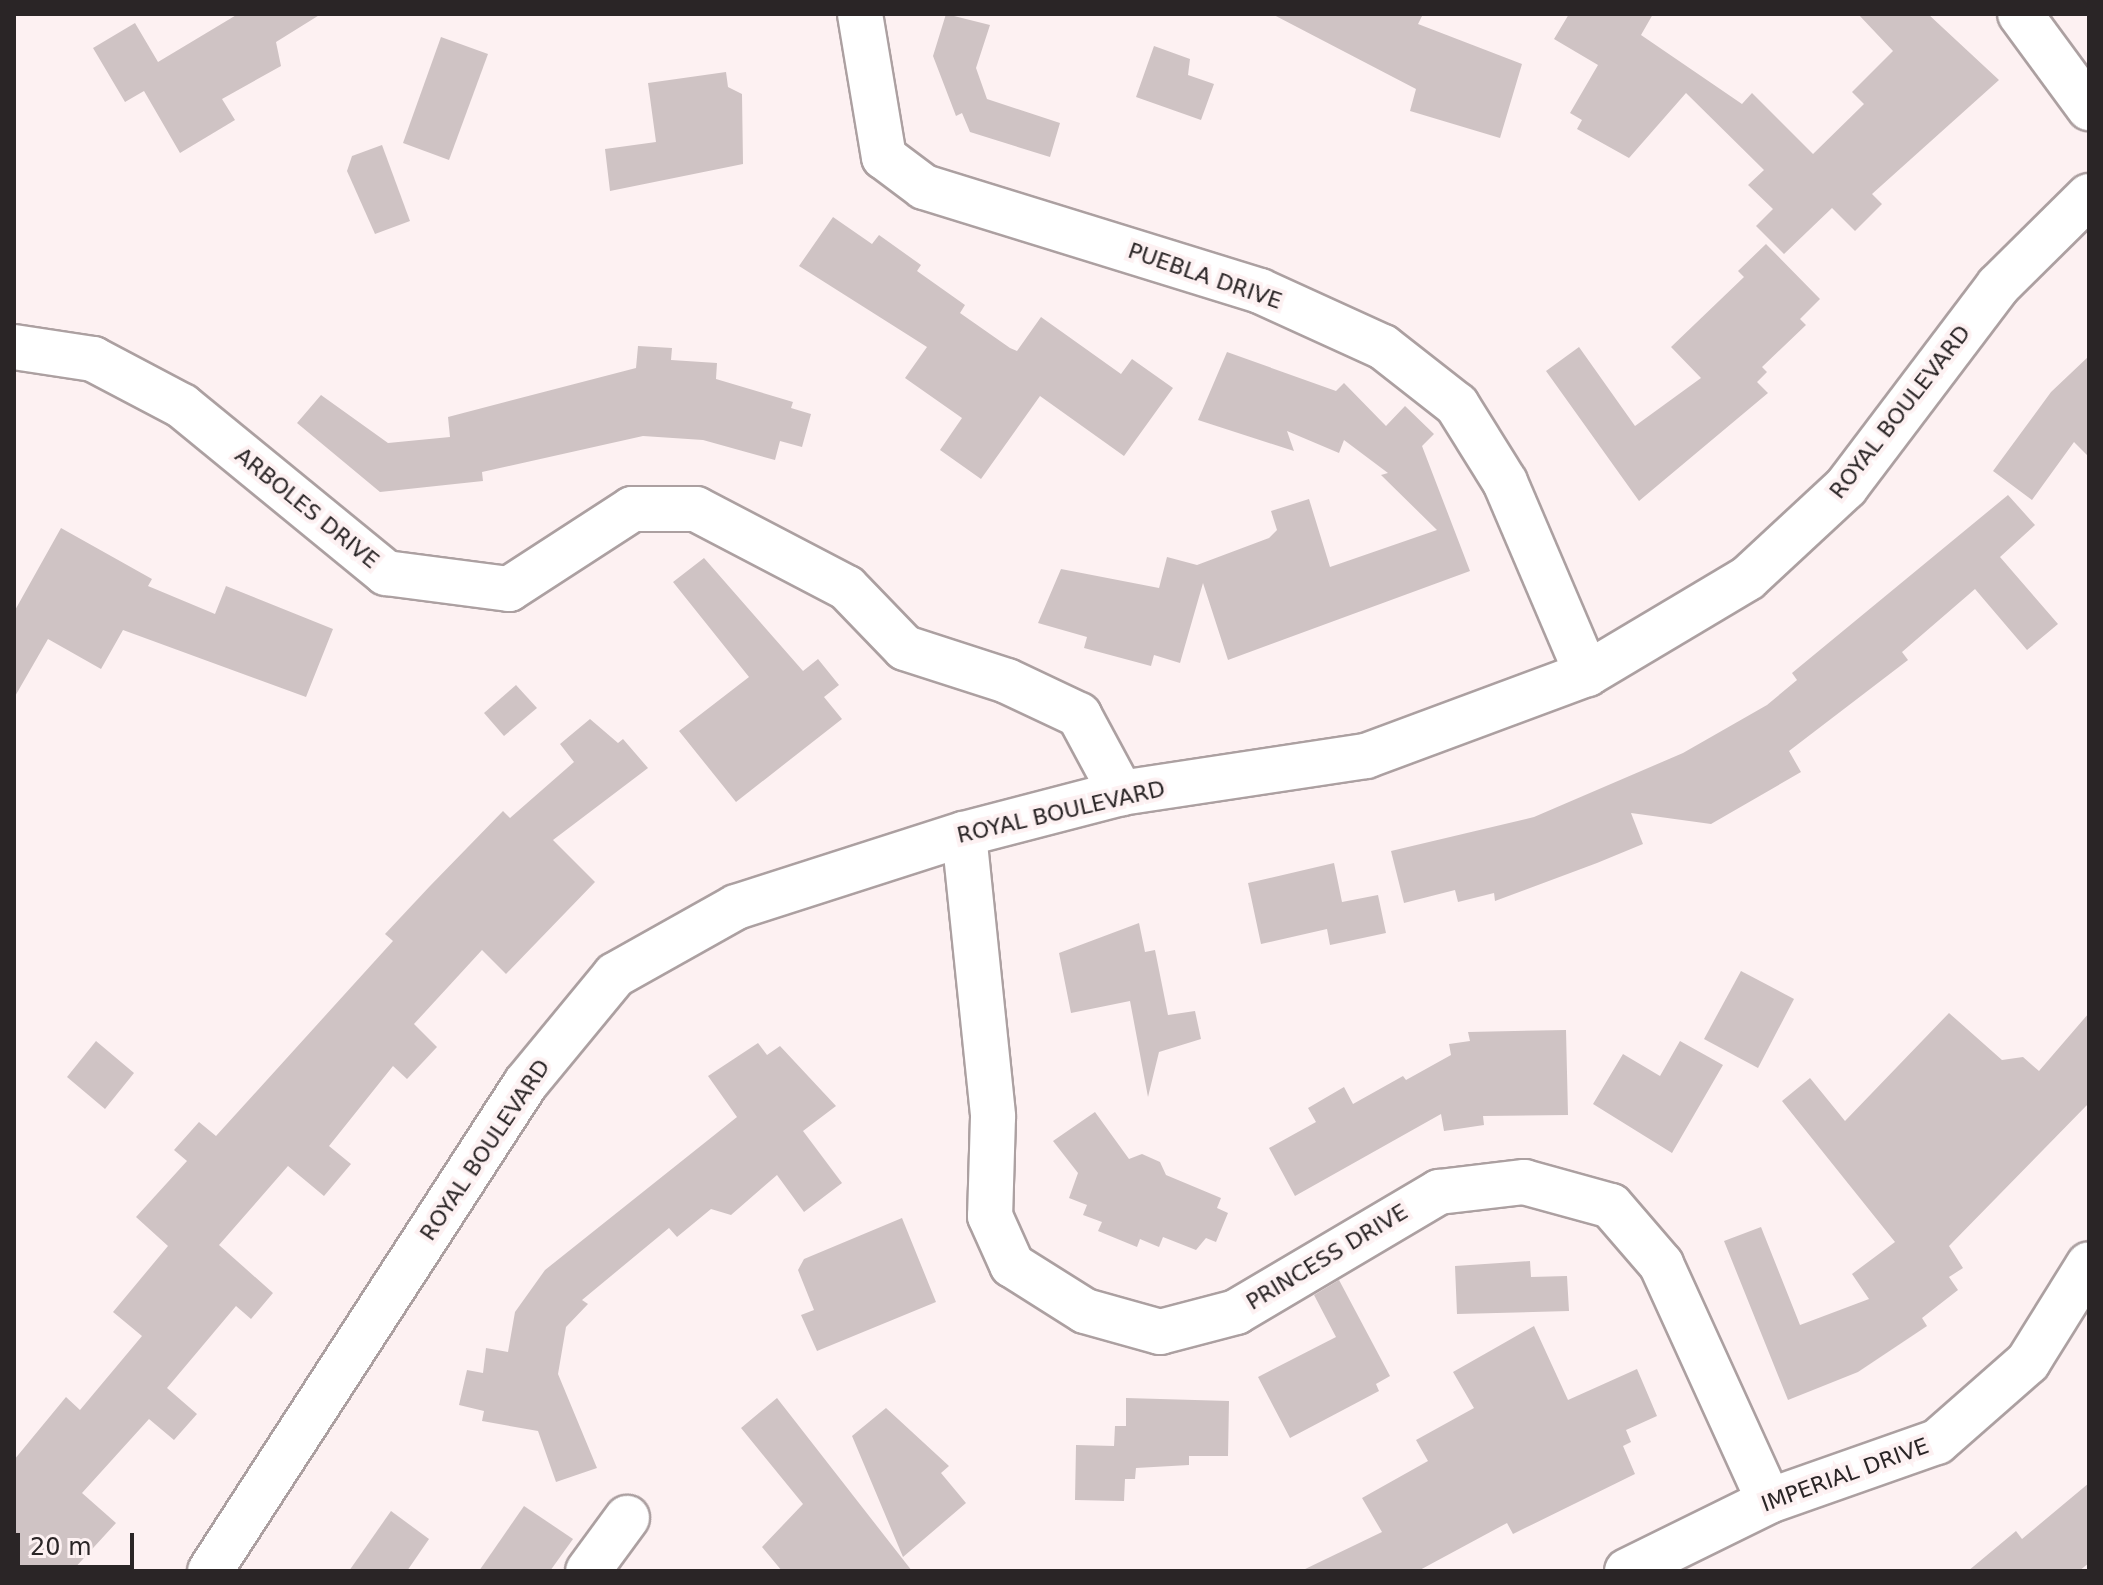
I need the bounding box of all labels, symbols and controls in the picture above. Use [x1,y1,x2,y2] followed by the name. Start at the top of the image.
[1125,237,1285,315] street label: PUEBLA DRIVE
[1824,320,1976,504] street label: ROYAL BOULEVARD
[230,442,384,574] street label: ARBOLES DRIVE
[954,775,1168,849] street label: ROYAL BOULEVARD
[415,1054,555,1246] street label: ROYAL BOULEVARD
[1242,1198,1412,1316] street label: PRINCESS DRIVE
[1758,1432,1932,1518] street label: IMPERIAL DRIVE
[20,1517,138,1567] scale bar
[30,1533,92,1561] text: 20 m

